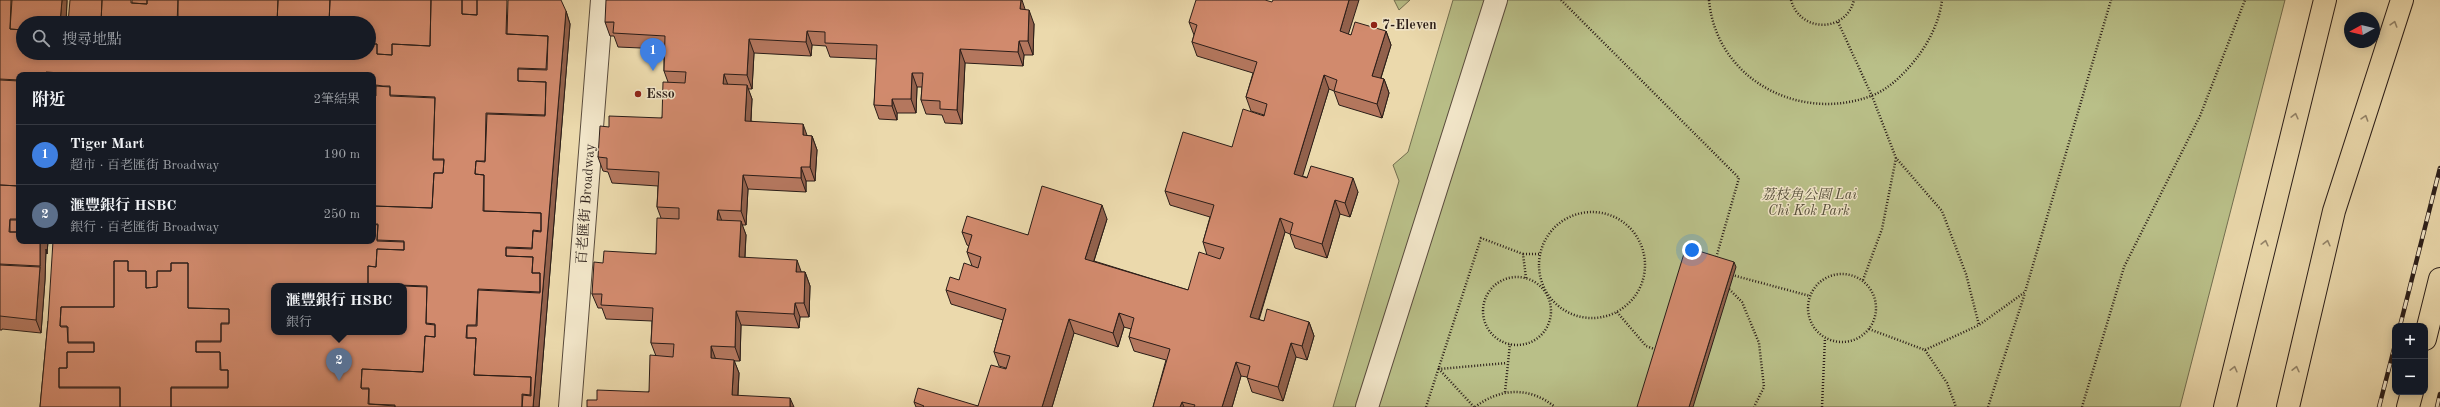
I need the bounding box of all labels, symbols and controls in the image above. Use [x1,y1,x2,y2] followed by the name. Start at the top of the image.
[2344,12,2380,48] north arrow
[16,16,376,60] search box
[1382,18,1437,32] place label: 7-Eleven
[1369,20,1379,30] marker: 7-Eleven
[2389,20,2398,27] one-way arrow
[30,27,52,49] icon: search
[62,33,122,48] text: 搜尋地點
[640,38,666,71] pin: 1
[646,87,675,101] place label: Esso
[633,89,643,99] marker: Esso
[32,92,66,109] text: 附近
[313,93,360,106] text: 2筆結果
[2291,113,2299,120] one-way arrow
[2360,115,2368,122] one-way arrow
[70,137,144,152] text: Tiger Mart
[574,143,597,265] street label: 百老匯街 Broadway
[41,148,49,161] text: 1
[323,148,360,161] text: 190 m
[70,159,219,172] text: 超市 · 百老匯街 Broadway
[1761,187,1857,218] park label: 荔枝角公園 Lai Chi Kok Park
[70,199,176,214] text: 滙豐銀行 HSBC
[41,208,49,221] text: 2
[323,208,360,221] text: 250 m
[70,221,219,234] text: 銀行 · 百老匯街 Broadway
[2322,239,2330,246] one-way arrow
[1682,240,1702,260] your location
[2260,240,2268,246] one-way arrow
[271,283,407,335] popup
[286,294,392,309] text: 滙豐銀行 HSBC
[286,316,312,329] text: 銀行
[2392,323,2428,395] map controls
[2392,323,2428,359] button: +
[326,348,352,381] pin: 2
[2392,359,2428,395] button: −
[2230,366,2238,372] one-way arrow
[2292,366,2300,372] one-way arrow

